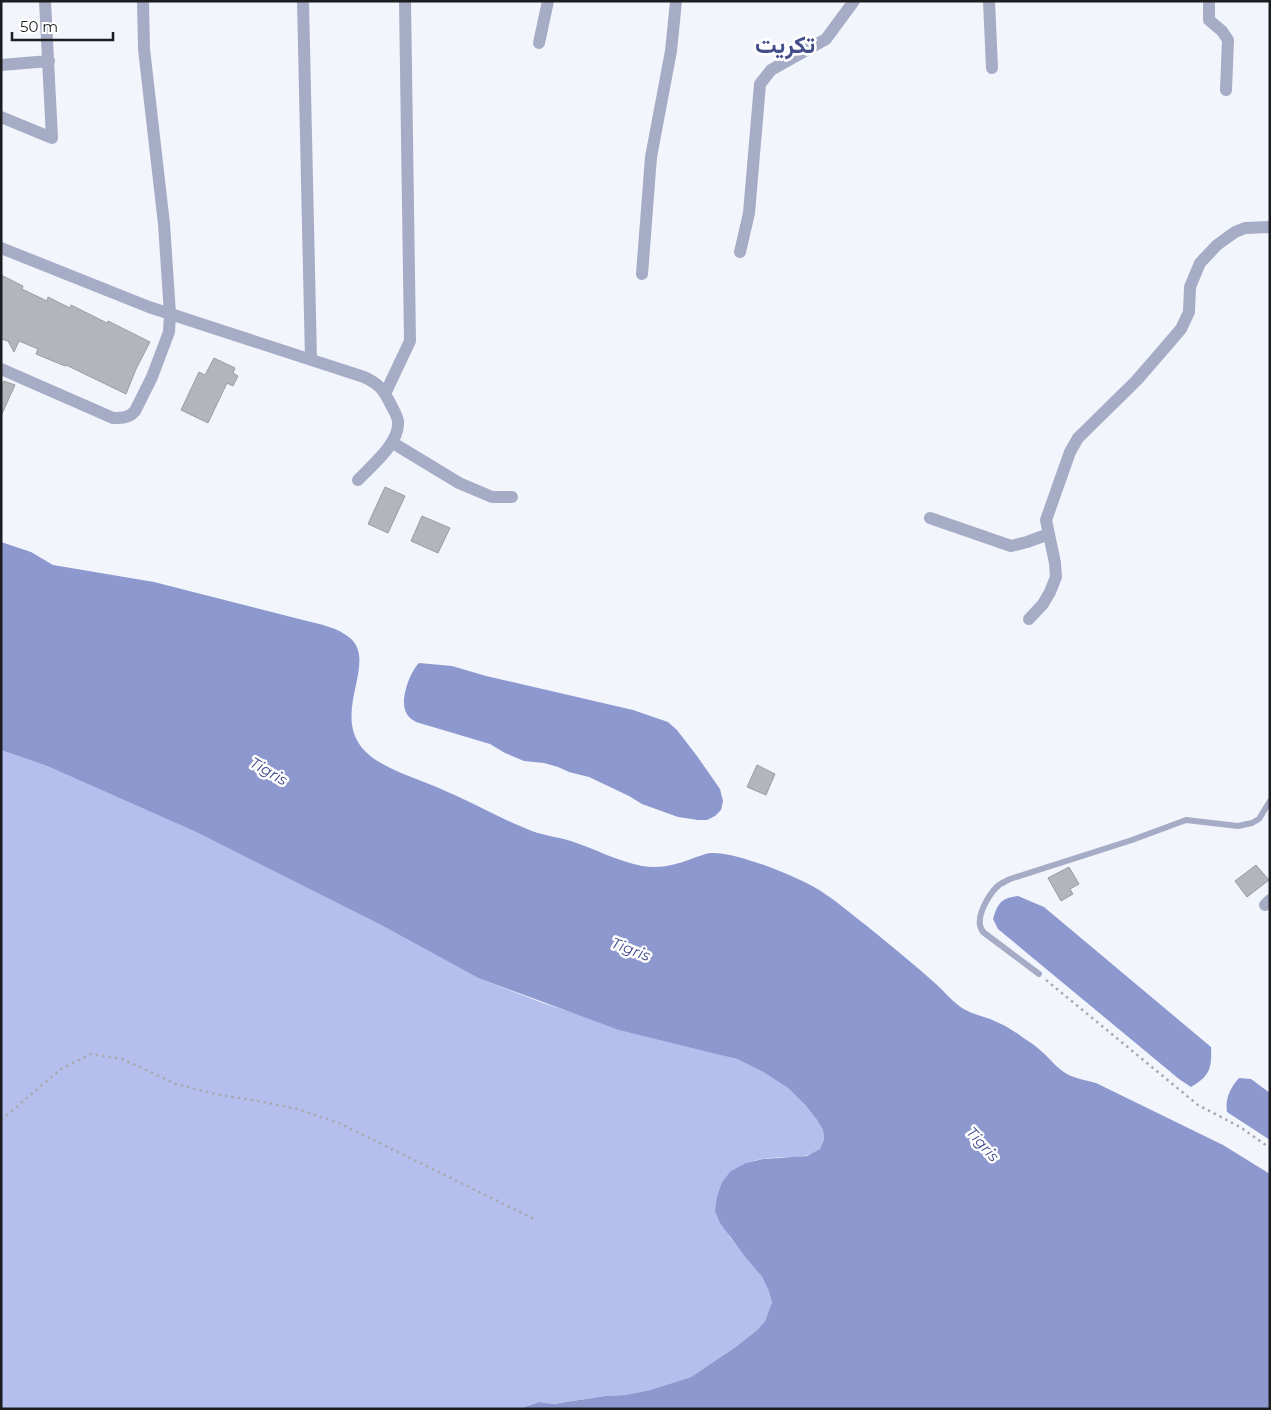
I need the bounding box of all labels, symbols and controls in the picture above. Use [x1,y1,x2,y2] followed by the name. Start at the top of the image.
[12,10,114,42] scale bar
[20,17,58,36] text: 50 m
[755,30,815,60] district label: تكريت
[247,753,292,790] water label: Tigris
[609,933,654,965] water label: Tigris
[962,1123,1004,1166] water label: Tigris

